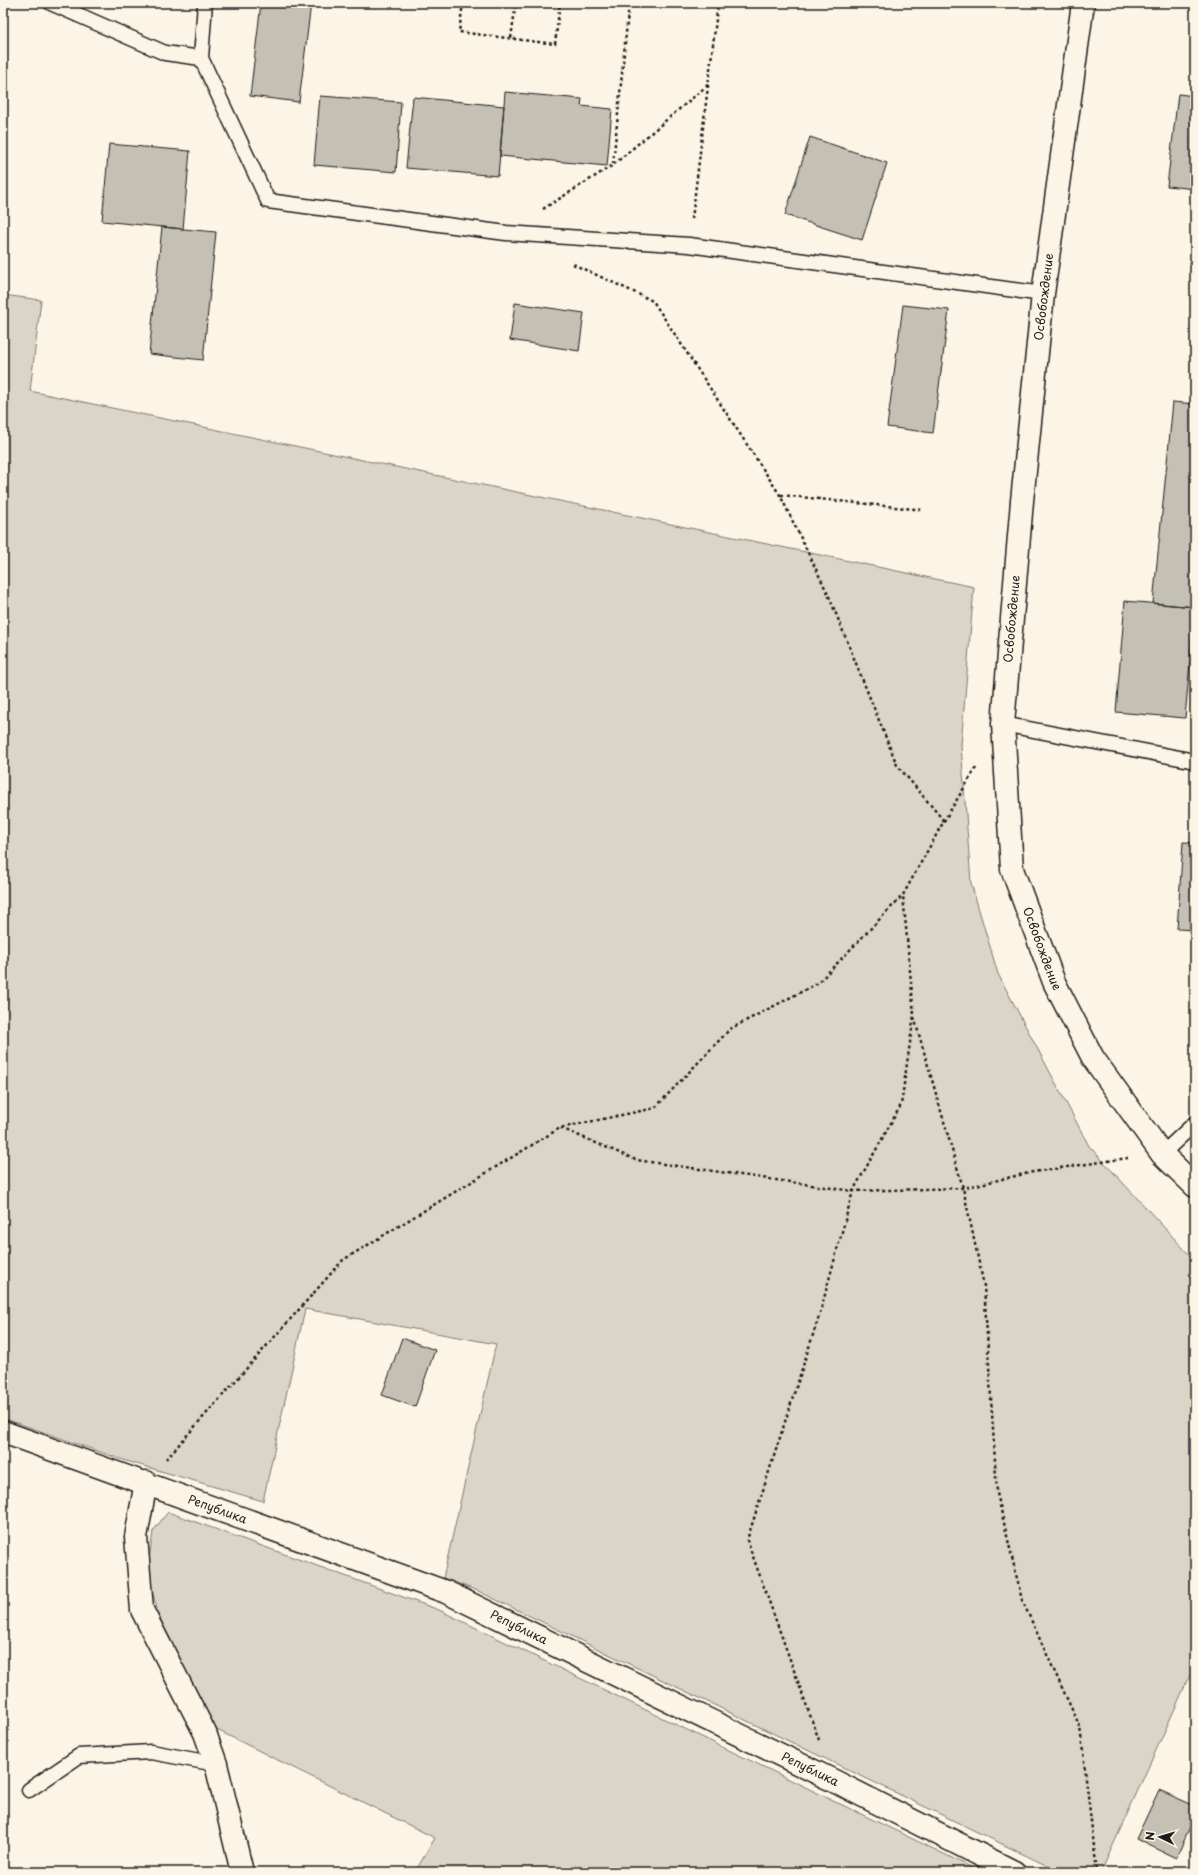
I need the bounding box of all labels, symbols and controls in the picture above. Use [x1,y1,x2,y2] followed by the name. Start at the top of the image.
[1029,252,1057,341] street label: Освобождение
[998,574,1024,663] street label: Освобождение
[1019,904,1067,993] street label: Освобождение
[186,1490,250,1528] street label: Република
[488,1605,551,1648] street label: Република
[779,1747,843,1790] street label: Република
[1140,1817,1180,1857] north arrow
[1141,1831,1158,1841] text: N

